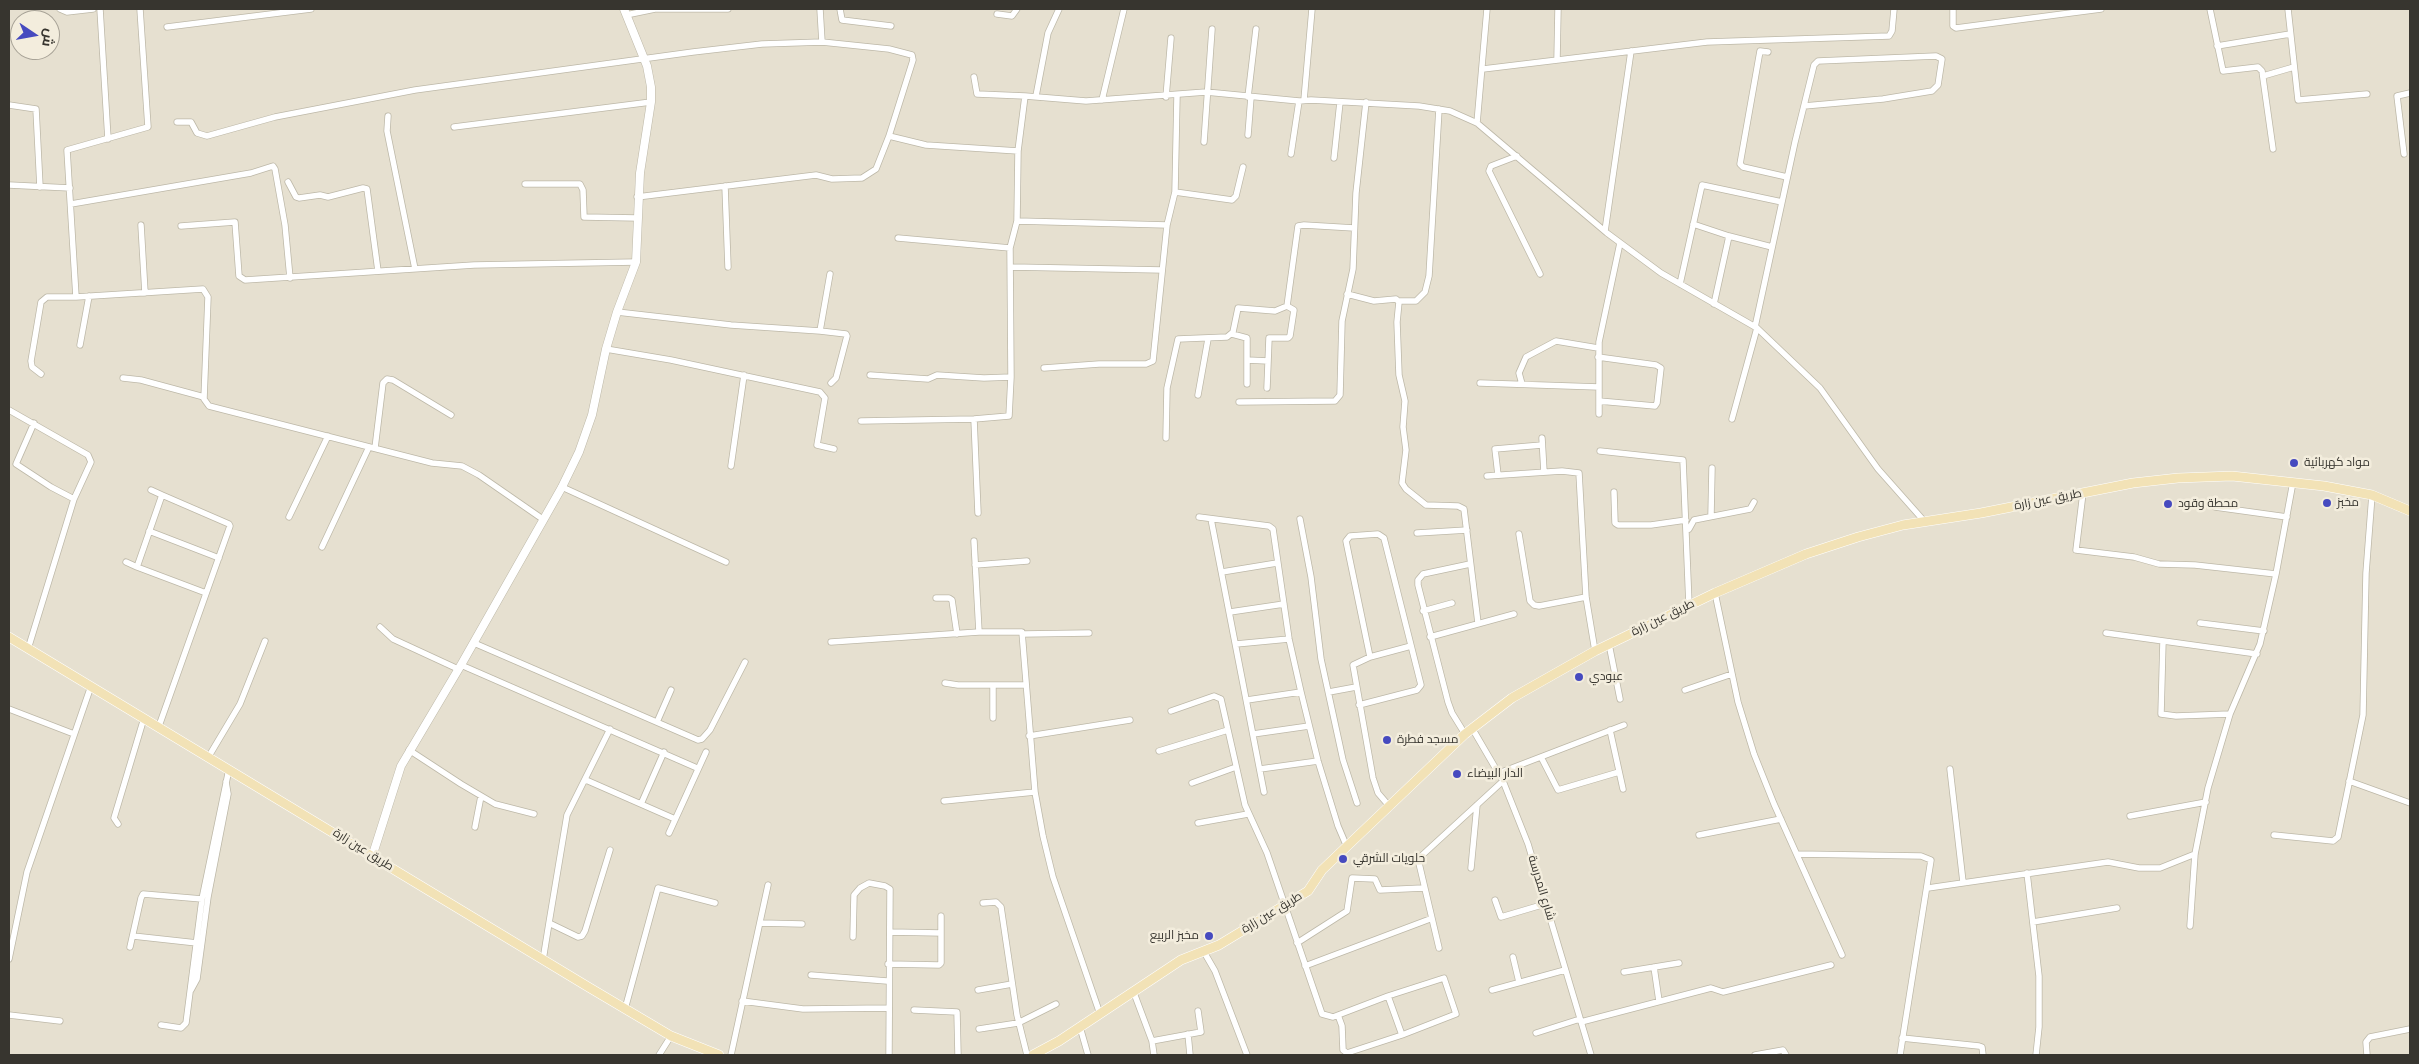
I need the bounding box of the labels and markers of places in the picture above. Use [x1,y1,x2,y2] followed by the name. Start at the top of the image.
[2304,456,2370,470] place label: مواد كهربائية
[2288,457,2300,469] marker: مواد كهربائية
[2337,496,2359,510] place label: مخبز
[2178,497,2238,511] place label: محطة وقود
[2321,497,2333,509] marker: مخبز
[2162,498,2174,510] marker: محطة وقود
[1589,670,1623,684] place label: عبودي
[1573,671,1585,683] marker: عبودي
[1397,733,1458,747] place label: مسجد فطرة
[1381,734,1393,746] marker: مسجد فطرة
[1467,767,1523,781] place label: الدار البيضاء
[1451,768,1463,780] marker: الدار البيضاء
[1353,852,1425,866] place label: حلويات الشرقي
[1337,853,1349,865] marker: حلويات الشرقي
[1150,929,1199,943] place label: مخبز الربيع
[1203,930,1215,942] marker: مخبز الربيع

